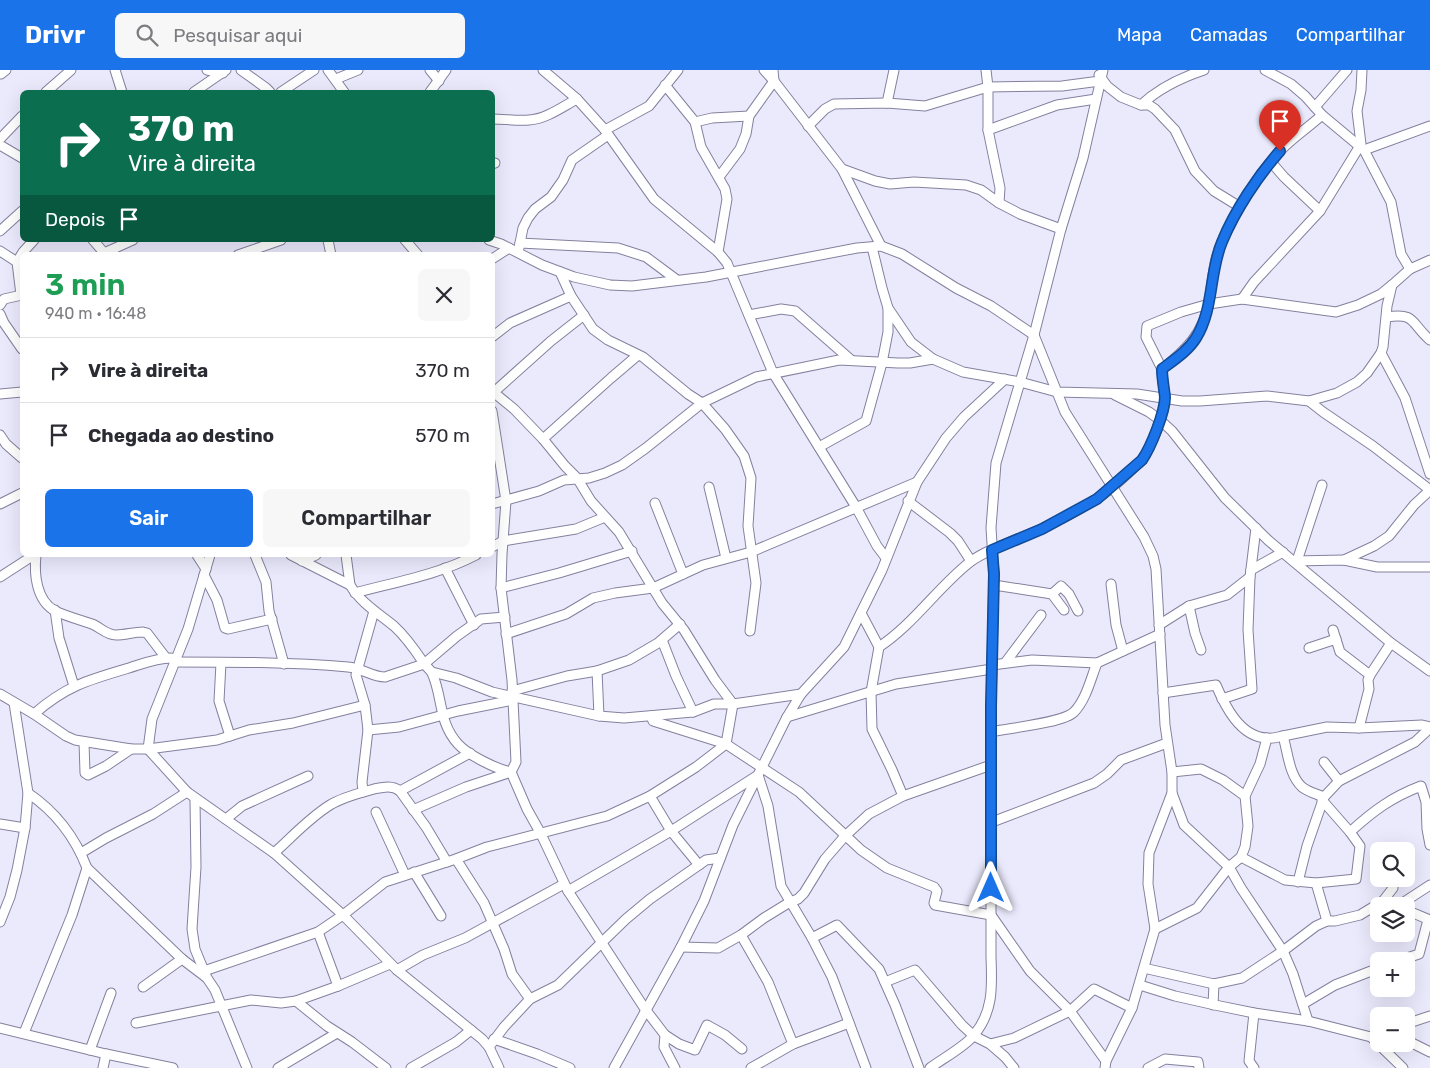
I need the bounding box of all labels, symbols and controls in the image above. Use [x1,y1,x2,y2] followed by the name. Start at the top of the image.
[115,13,465,58] search box
[25,21,85,49] text: Drivr
[133,21,161,49] icon: search
[173,24,302,47] text: Pesquisar aqui
[1117,24,1162,46] text: Mapa
[1190,24,1268,46] text: Camadas
[1296,24,1405,46] text: Compartilhar
[1259,100,1301,151] pin
[1266,107,1294,135] icon: arrive
[128,108,234,150] text: 370 m
[45,110,110,175] icon: right
[128,150,256,177] text: Vire à direita
[115,205,143,233] icon: arrive
[45,208,105,231] text: Depois
[45,267,125,303] text: 3 min
[418,269,470,321] button: close
[45,304,146,323] text: 940 m · 16:48
[45,356,73,384] icon: right
[88,359,208,382] text: Vire à direita
[415,359,470,382] text: 370 m
[45,421,73,449] icon: arrive
[88,424,274,447] text: Chegada ao destino
[415,424,470,447] text: 570 m
[45,489,253,547] button: Sair
[263,489,470,547] button: Compartilhar
[1370,842,1415,1052] map controls
[1370,842,1415,887] button: search
[964,861,1016,913] position arrow
[1370,897,1415,942] button: layers
[1370,952,1415,997] button: +
[1370,1007,1415,1052] button: −

